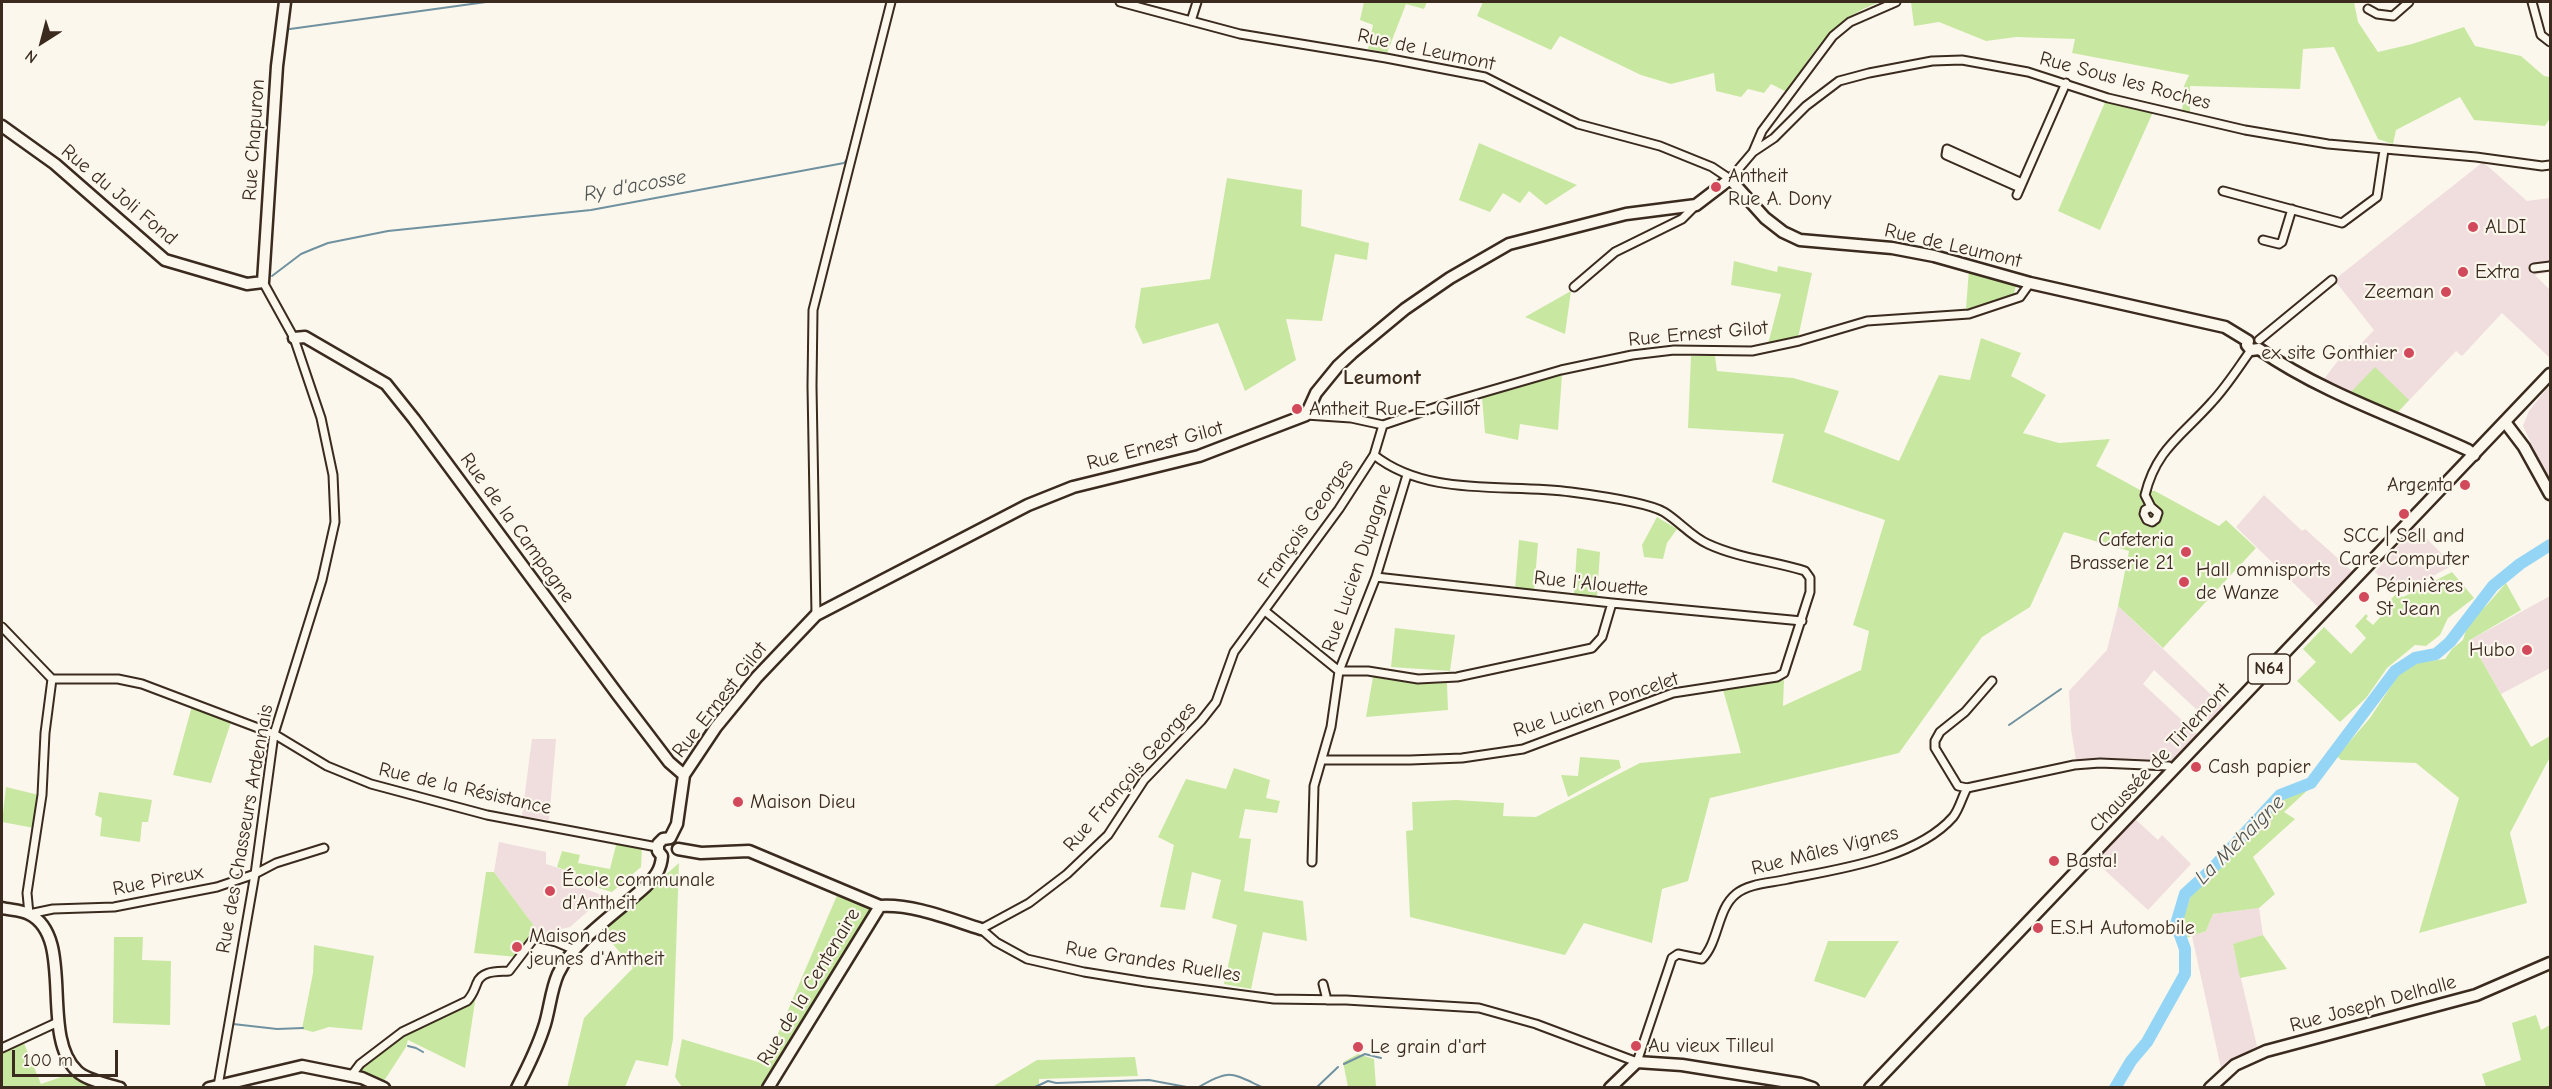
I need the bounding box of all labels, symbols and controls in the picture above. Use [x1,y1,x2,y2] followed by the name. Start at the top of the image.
[12,12,72,72] north arrow
[1355,24,1497,76] street label: Rue de Leumont
[22,46,41,67] text: N
[2037,47,2213,115] street label: Rue Sous les Roches
[238,78,270,202] street label: Rue Chapuron
[56,139,182,251] street label: Rue du Joli Fond
[1728,164,1831,211] place label: Antheit Rue A. Dony
[582,165,688,207] water label: Ry d'acosse
[1709,180,1723,194] marker: Antheit Rue A. Dony
[2485,215,2526,239] place label: ALDI
[1882,219,2024,273] street label: Rue de Leumont
[2466,220,2480,234] marker: ALDI
[2475,260,2520,284] place label: Extra
[2456,265,2470,279] marker: Extra
[2364,280,2434,304] place label: Zeeman
[2439,285,2453,299] marker: Zeeman
[1627,316,1769,352] street label: Rue Ernest Gilot
[2261,341,2397,365] place label: ex site Gonthier
[2402,346,2416,360] marker: ex site Gonthier
[1343,365,1421,391] district label: Leumont
[1309,397,1479,421] place label: Antheit Rue E. Gillot
[1290,402,1304,416] marker: Antheit Rue E. Gillot
[1084,416,1226,476] street label: Rue Ernest Gilot
[455,448,579,608] street label: Rue de la Campagne
[1253,455,1359,593] street label: François Georges
[2387,473,2453,497] place label: Argenta
[2458,478,2472,492] marker: Argenta
[1317,481,1397,655] street label: Rue Lucien Dupagne
[2397,507,2411,521] marker: SCC | Sell and Care Computer
[2339,524,2469,571] place label: SCC | Sell and Care Computer
[2070,528,2174,575] place label: Cafeteria Brasserie 21
[2179,545,2193,559] marker: Cafeteria Brasserie 21
[2196,558,2330,605] place label: Hall omnisports de Wanze
[1533,566,1649,602] street label: Rue l'Alouette
[2376,574,2463,621] place label: Pépinières St Jean
[2177,575,2191,589] marker: Hall omnisports de Wanze
[2357,590,2371,604] marker: Pépinières St Jean
[667,637,773,763] street label: Rue Ernest Gilot
[2469,638,2515,662] place label: Hubo
[2520,643,2534,657] marker: Hubo
[2248,654,2290,684] road number: N64
[1510,667,1682,743] street label: Rue Lucien Poncelet
[2085,678,2235,838] street label: Chaussée de Tirlemont
[1059,697,1201,857] street label: Rue François Georges
[211,703,279,955] street label: Rue des Chasseurs Ardennais
[2208,755,2310,779] place label: Cash papier
[376,757,554,821] street label: Rue de la Résistance
[2189,760,2203,774] marker: Cash papier
[750,790,856,814] place label: Maison Dieu
[2190,790,2290,890] water label: La Mehaigne
[731,795,745,809] marker: Maison Dieu
[1749,821,1901,881] street label: Rue Mâles Vignes
[2066,849,2117,873] place label: Basta!
[2047,854,2061,868] marker: Basta!
[111,860,205,902] street label: Rue Pireux
[562,868,715,915] place label: École communale d'Antheit
[543,884,557,898] marker: École communale d'Antheit
[752,904,866,1070] street label: Rue de la Centenaire
[2050,916,2195,940] place label: E.S.H Automobile
[2031,921,2045,935] marker: E.S.H Automobile
[529,924,664,971] place label: Maison des jeunes d'Antheit
[1064,936,1242,988] street label: Rue Grandes Ruelles
[510,940,524,954] marker: Maison des jeunes d'Antheit
[2287,970,2459,1038] street label: Rue Joseph Delhalle
[1648,1034,1774,1058] place label: Au vieux Tilleul
[1370,1035,1486,1059] place label: Le grain d'art
[15,1038,122,1076] scale bar
[1629,1039,1643,1053] marker: Au vieux Tilleul
[1351,1040,1365,1054] marker: Le grain d'art
[23,1050,73,1071] text: 100 m

